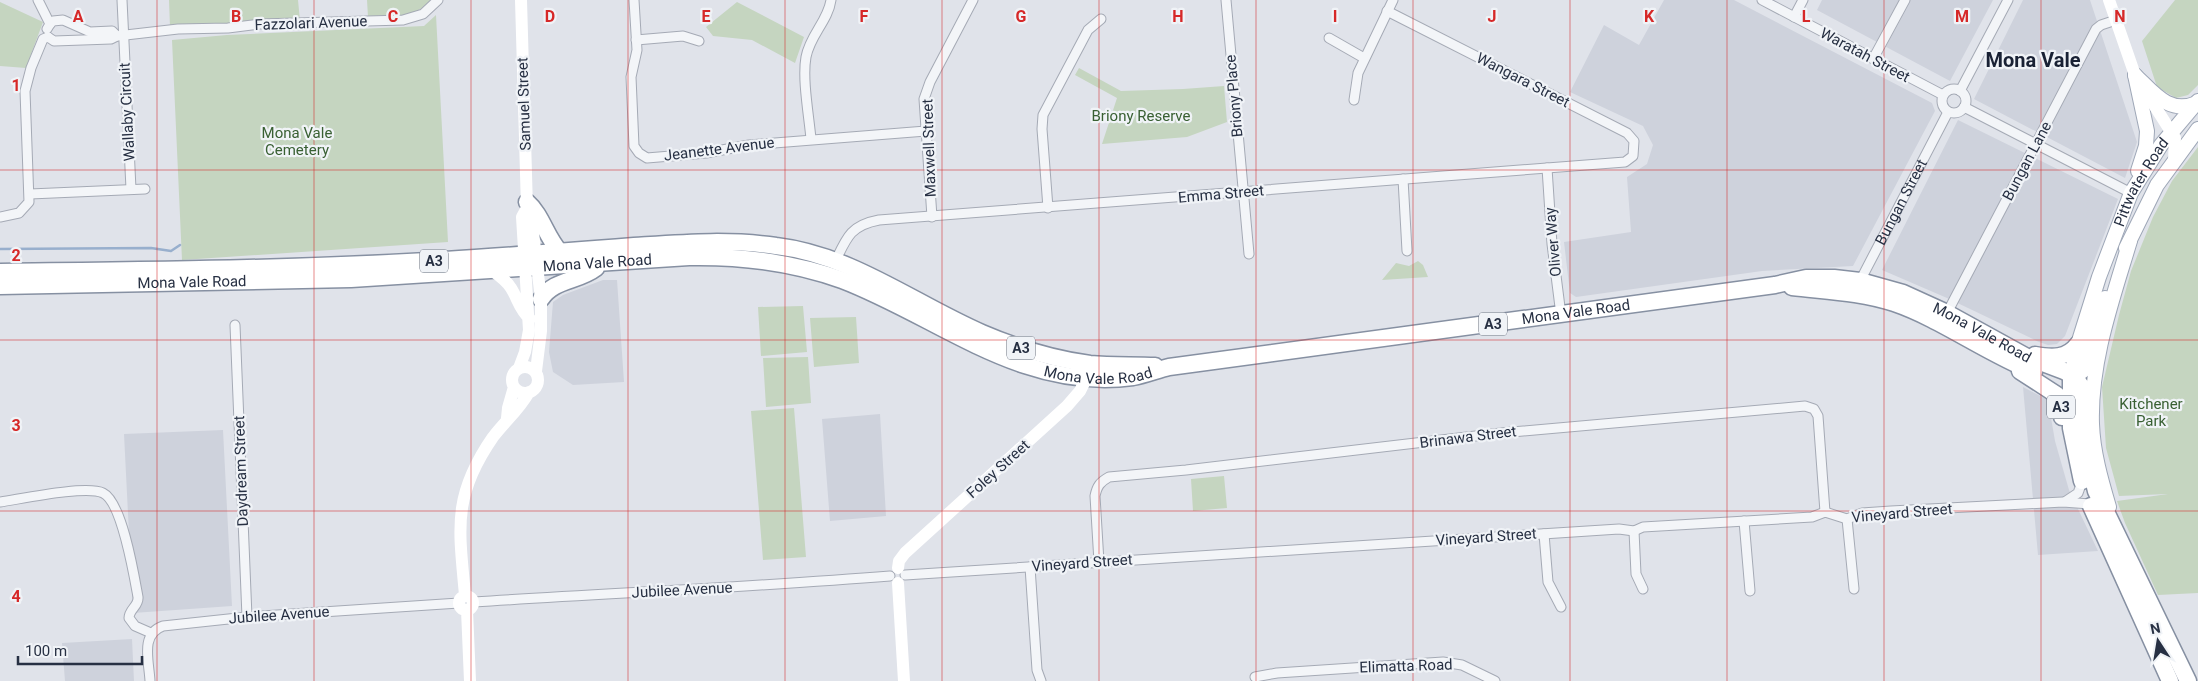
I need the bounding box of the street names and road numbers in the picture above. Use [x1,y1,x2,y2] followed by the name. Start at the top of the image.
[254,12,368,34] street label: Fazzolari Avenue
[1817,24,1913,86] street label: Waratah Street
[1473,49,1573,111] street label: Wangara Street
[1221,54,1247,138] street label: Briony Place
[513,57,535,151] street label: Samuel Street
[115,62,139,162] street label: Wallaby Circuit
[918,98,940,198] street label: Maxwell Street
[1999,118,2055,204] street label: Bungan Lane
[663,133,775,165] street label: Jeanette Avenue
[2110,134,2172,229] street label: Pittwater Road
[1871,156,1931,248] street label: Bungan Street
[1177,181,1265,207] street label: Emma Street
[1541,206,1565,278] street label: Oliver Way
[420,250,448,272] road number: A3
[542,250,652,275] street label: Mona Vale Road
[137,272,247,292] street label: Mona Vale Road
[1521,296,1631,328] street label: Mona Vale Road
[1930,299,2034,367] street label: Mona Vale Road
[1479,312,1507,336] road number: A3
[1007,336,1035,359] road number: A3
[1042,362,1154,388] street label: Mona Vale Road
[2047,396,2075,418] road number: A3
[230,415,252,527] street label: Daydream Street
[1419,422,1517,452] street label: Brinawa Street
[963,436,1033,502] street label: Foley Street
[1851,500,1953,526] street label: Vineyard Street
[1435,524,1537,550] street label: Vineyard Street
[1031,550,1133,576] street label: Vineyard Street
[631,578,733,602] street label: Jubilee Avenue
[228,602,330,627] street label: Jubilee Avenue
[1359,655,1453,677] street label: Elimatta Road

